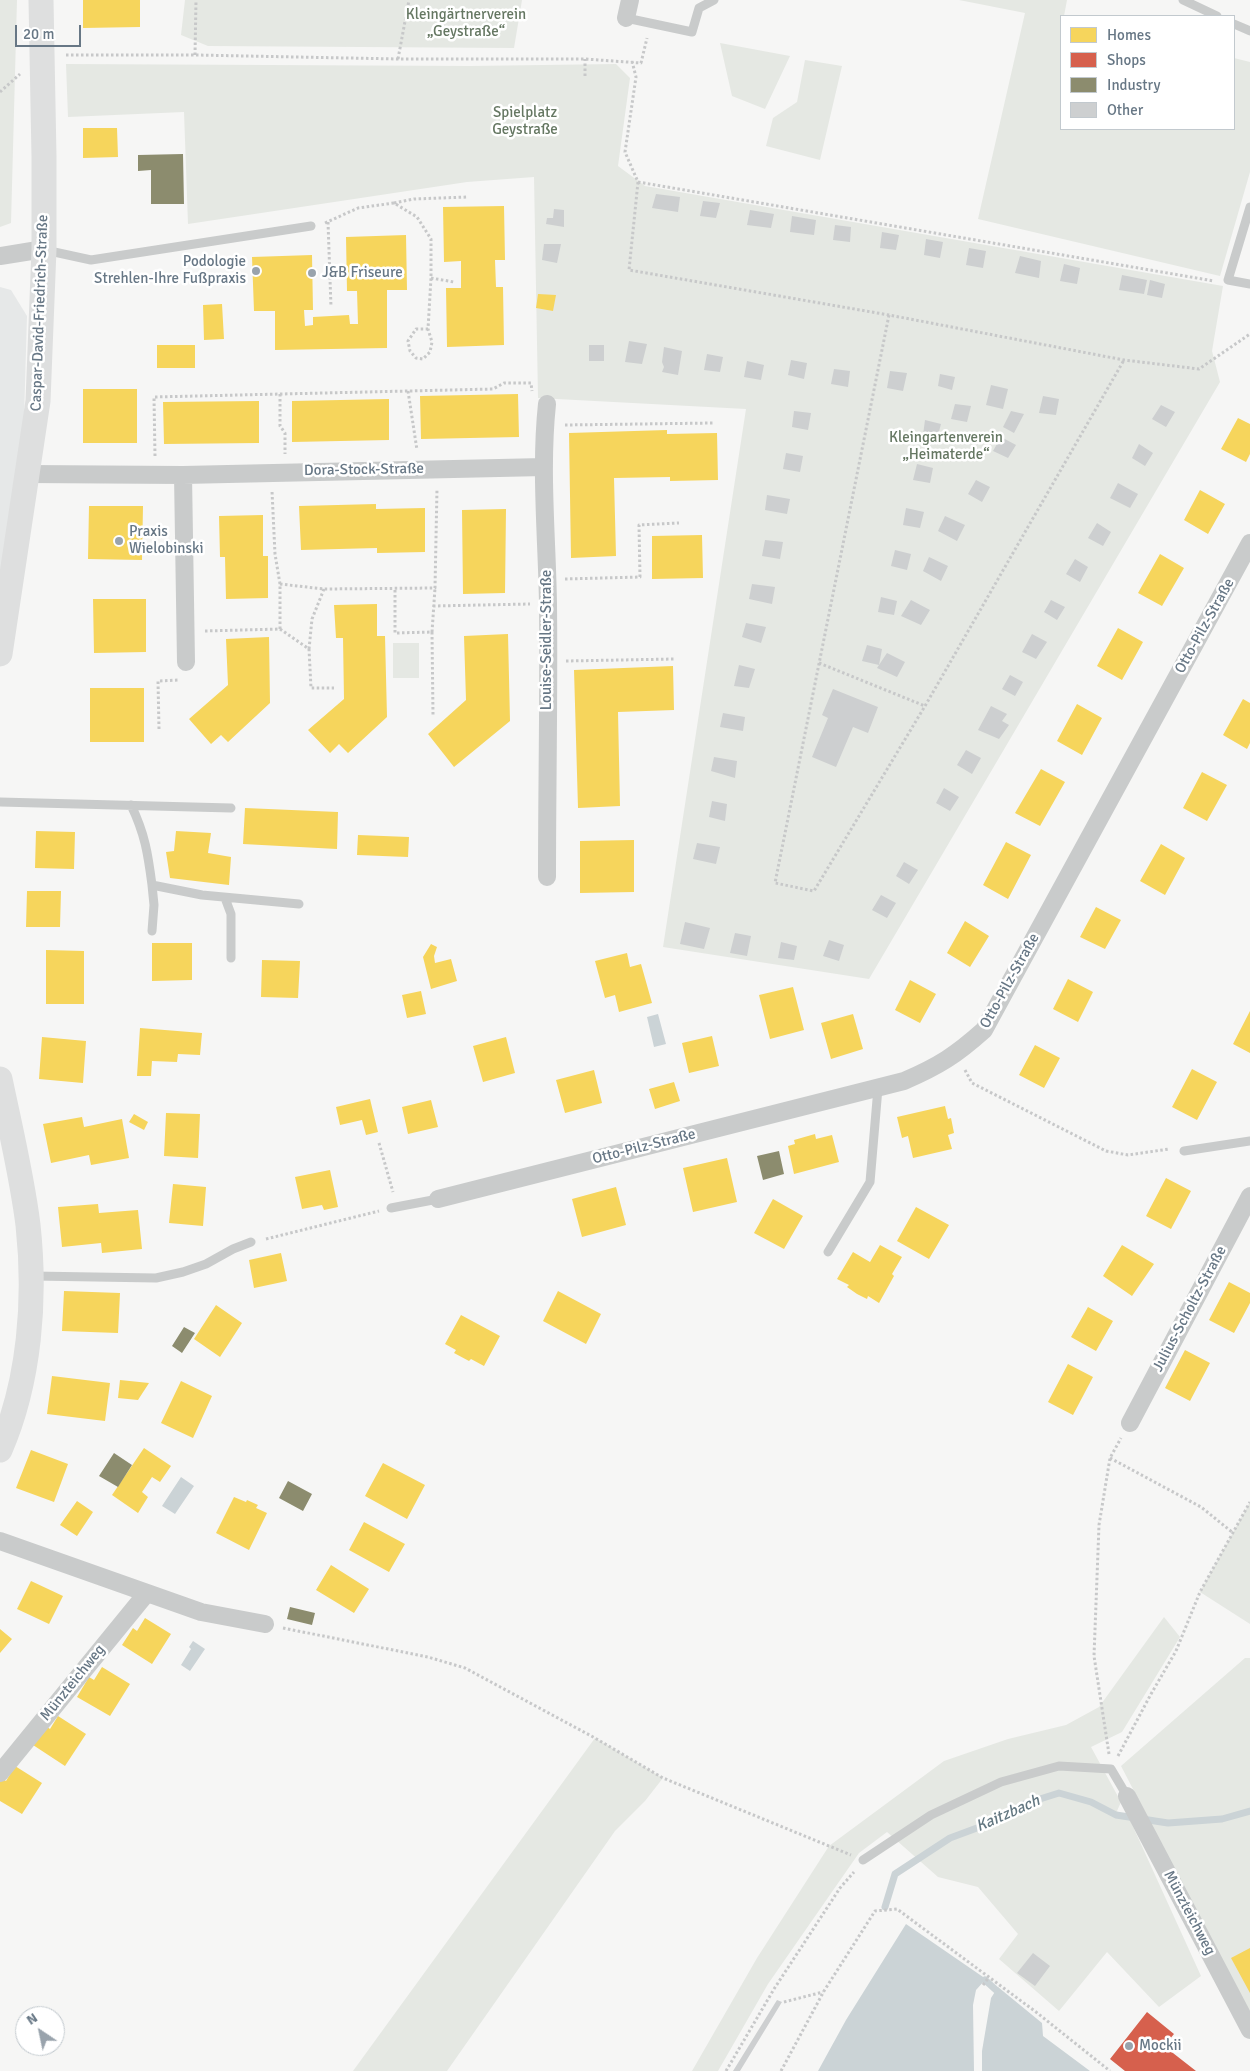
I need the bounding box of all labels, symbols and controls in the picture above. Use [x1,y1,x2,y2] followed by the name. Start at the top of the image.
[406,6,526,41] park label: Kleingärtnerverein „Geystraße“
[18,15,84,47] scale bar
[1060,15,1235,130] legend
[23,25,54,43] text: 20 m
[1107,26,1151,44] text: Homes
[1107,51,1146,69] text: Shops
[1107,76,1160,94] text: Industry
[1107,101,1143,119] text: Other
[492,104,558,139] park label: Spielplatz Geystraße
[28,214,52,412] street label: Caspar-David-Friedrich-Straße
[94,253,246,288] place label: Podologie Strehlen-Ihre Fußpraxis
[322,264,403,282] place label: J&B Friseure
[250,265,262,277] marker: Podologie Strehlen-Ihre Fußpraxis
[306,267,318,279] marker: J&B Friseure
[889,429,1003,464] park label: Kleingartenverein „Heimaterde“
[304,460,424,480] street label: Dora-Stock-Straße
[129,523,204,558] place label: Praxis Wielobinski
[113,535,125,547] marker: Praxis Wielobinski
[538,570,556,710] street label: Louise-Seidler-Straße
[1171,575,1239,677] street label: Otto-Pilz-Straße
[976,930,1044,1032] street label: Otto-Pilz-Straße
[591,1125,697,1169] street label: Otto-Pilz-Straße
[1149,1243,1231,1375] street label: Julius-Scholtz-Straße
[37,1641,109,1725] street label: Münzteichweg
[973,1791,1043,1837] water label: Kaitzbach
[1159,1868,1219,1958] street label: Münzteichweg
[15,2006,65,2056] north arrow
[23,2009,41,2029] text: N
[1139,2037,1182,2055] place label: Mockii
[1123,2040,1135,2052] marker: Mockii

